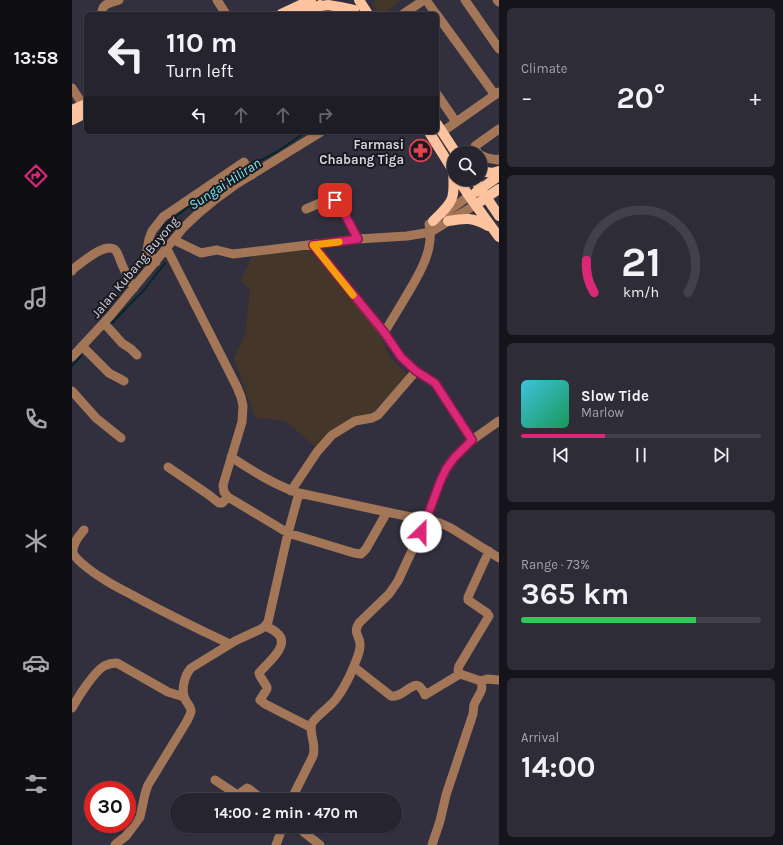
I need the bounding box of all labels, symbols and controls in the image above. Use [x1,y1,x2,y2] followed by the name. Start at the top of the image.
[166,26,237,59] text: 110 m
[100,28,152,80] icon: left
[14,47,58,69] text: 13:58
[166,60,234,82] text: Turn left
[521,61,567,76] text: Climate
[617,80,665,116] text: 20°
[521,85,533,111] text: −
[749,85,761,111] text: +
[188,104,210,126] icon: left
[230,104,252,126] icon: ahead
[272,104,294,126] icon: ahead
[314,104,336,126] icon: right
[319,137,404,167] place label: Farmasi Chabang Tiga
[407,138,433,164] pharmacy icon: Farmasi Chabang Tiga
[447,146,487,186] map controls
[447,146,487,186] button: search
[186,154,264,214] water label: Sungai Hiliran
[22,162,50,190] icon: directions
[318,183,352,217] pin
[324,189,346,211] icon: arrive
[88,213,182,321] street label: Jalan Kubang Buyong
[621,238,661,286] text: 21
[22,284,50,312] icon: music
[623,284,659,301] text: km/h
[581,387,649,405] text: Slow Tide
[22,405,50,433] icon: phone
[581,405,624,420] text: Marlow
[550,444,572,466] icon: previous
[630,444,652,466] icon: pause
[710,444,732,466] icon: next
[400,511,442,553] position arrow
[22,527,50,555] icon: climate
[521,557,590,572] text: Range · 73%
[521,576,629,612] text: 365 km
[22,649,50,677] icon: car
[521,730,559,745] text: Arrival
[521,749,596,785] text: 14:00
[22,770,50,798] icon: filters
[84,781,136,833] speed limit sign: 30
[214,804,358,822] text: 14:00 · 2 min · 470 m

